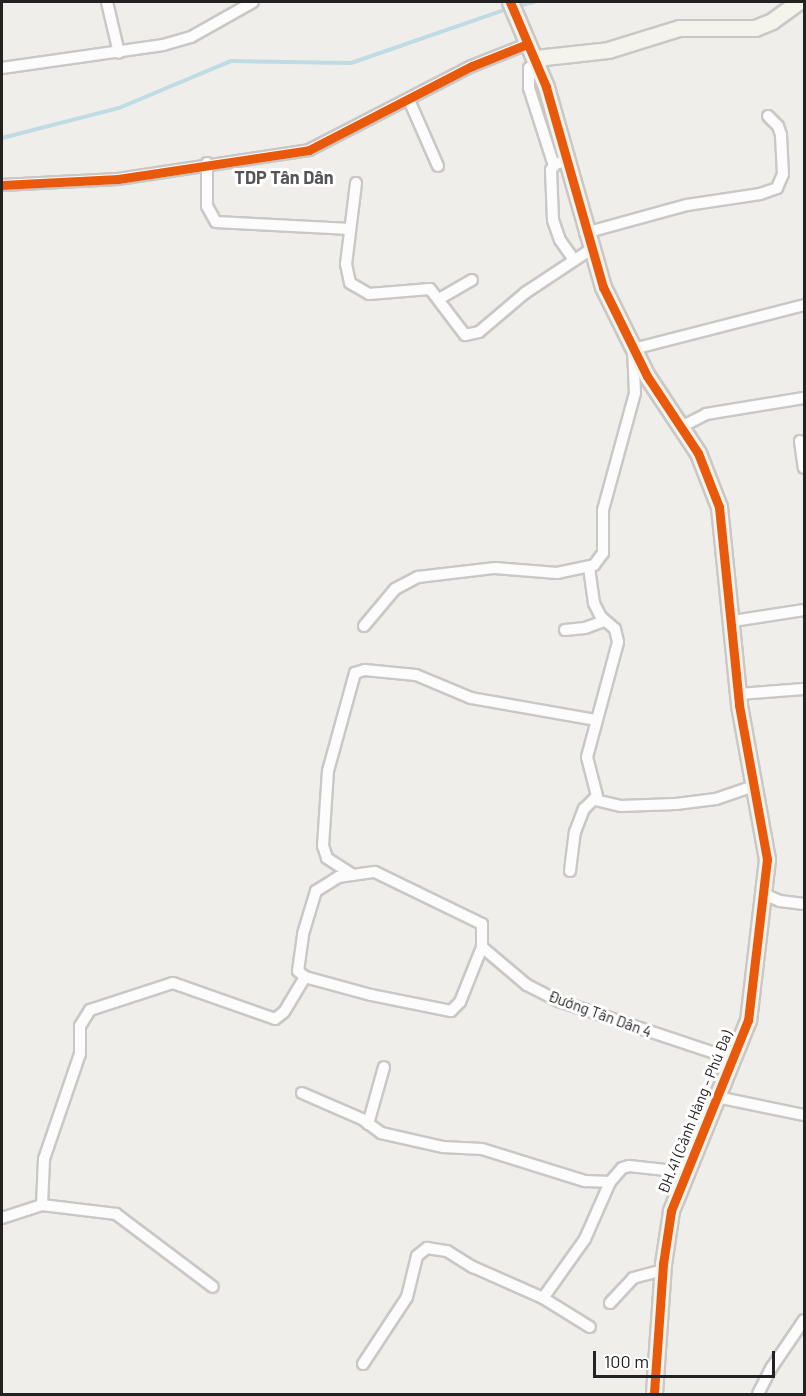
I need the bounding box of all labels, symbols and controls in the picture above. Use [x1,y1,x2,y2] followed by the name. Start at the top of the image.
[234,166,334,188] district label: TDP Tân Dân
[546,987,654,1041] street label: Đướng Tân Dân 4
[654,1028,736,1196] street label: ĐH.41 (Cảnh Hàng - Phú Đa)
[596,1339,778,1377] scale bar
[604,1350,649,1372] text: 100 m

